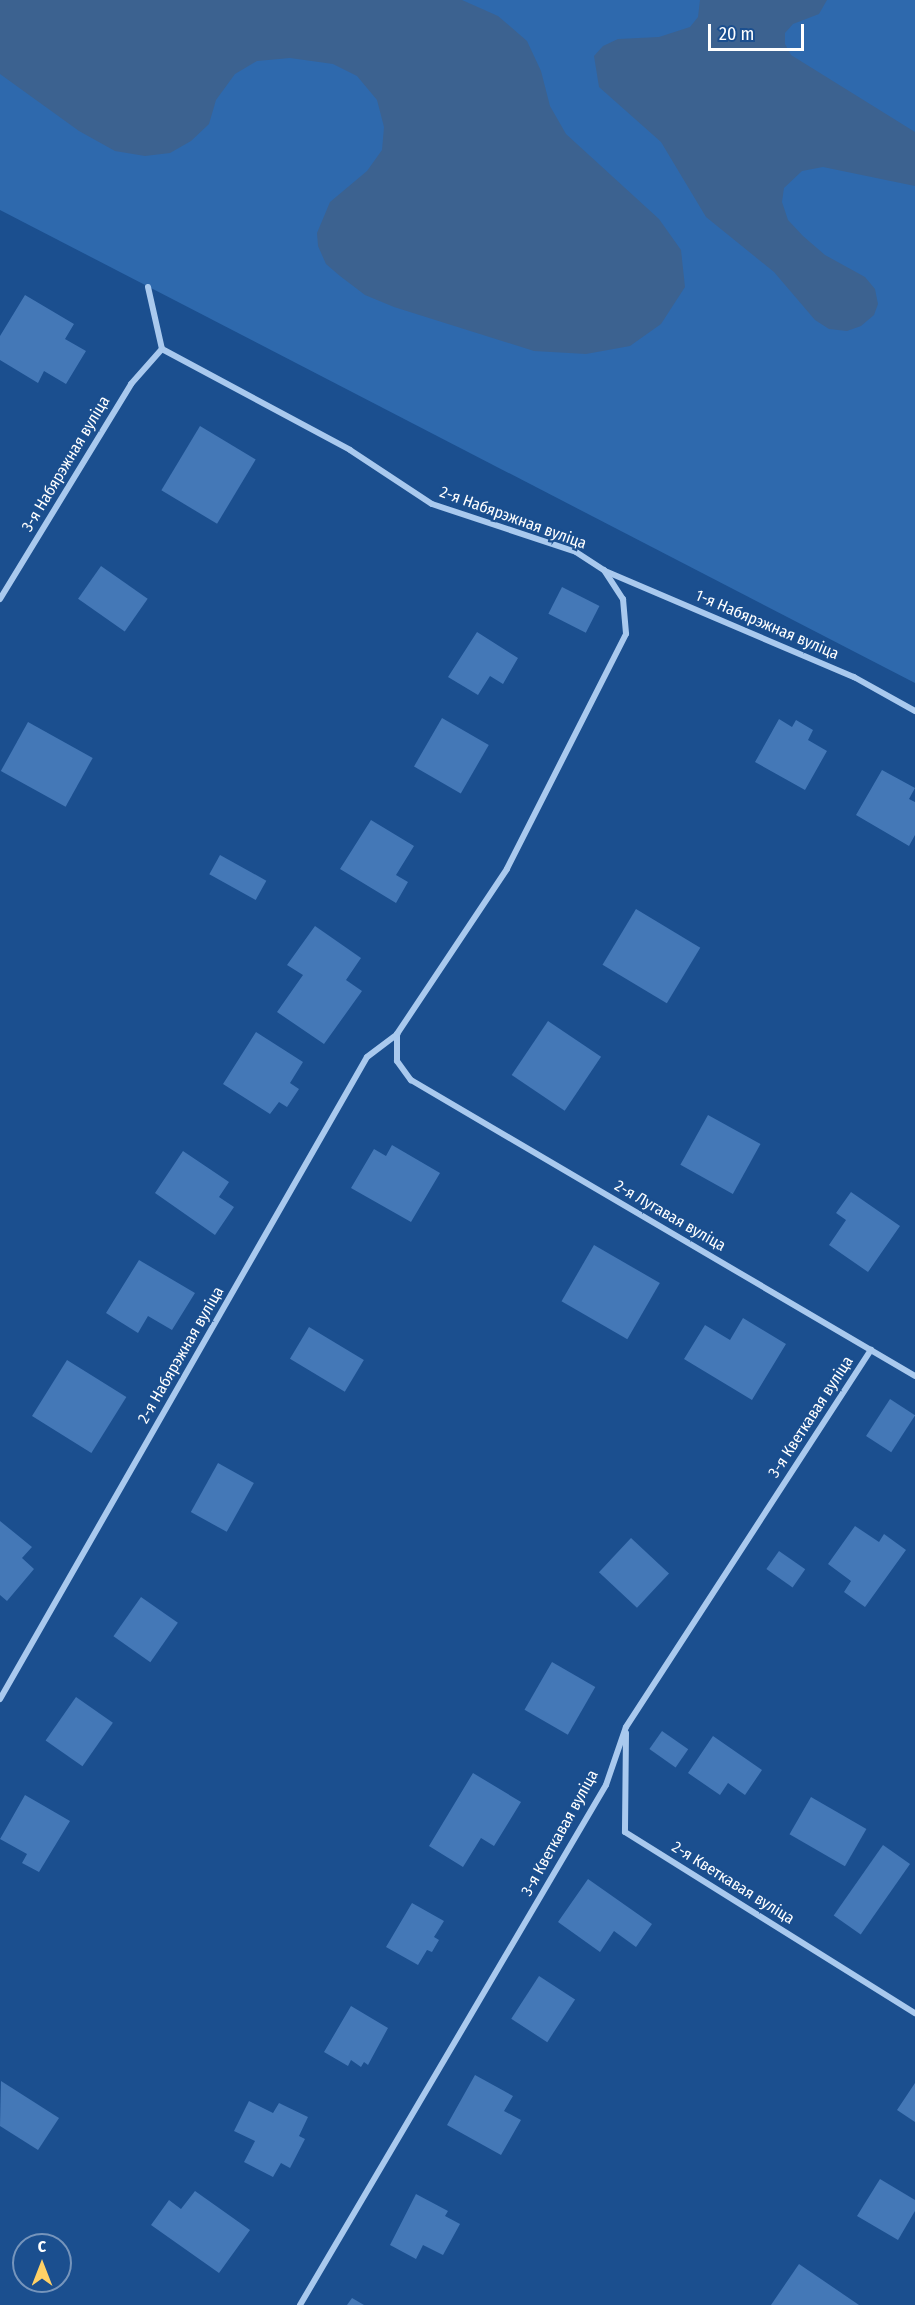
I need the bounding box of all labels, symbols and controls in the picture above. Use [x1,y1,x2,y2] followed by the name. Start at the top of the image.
[711,12,807,50] scale bar
[719,23,754,45] text: 20 m
[18,393,114,535] street label: 3-я Набярэжная вуліца
[437,483,589,553] street label: 2-я Набярэжная вуліца
[692,586,842,664] street label: 1-я Набярэжная вуліца
[611,1176,729,1256] street label: 2-я Лугавая вуліца
[134,1283,228,1427] street label: 2-я Набярэжная вуліца
[765,1353,857,1481] street label: 3-я Кветкавая вуліца
[517,1767,603,1899] street label: 3-я Кветкавая вуліца
[668,1838,798,1928] street label: 2-я Кветкавая вуліца
[12,2233,72,2293] north arrow
[38,2237,46,2256] text: С

